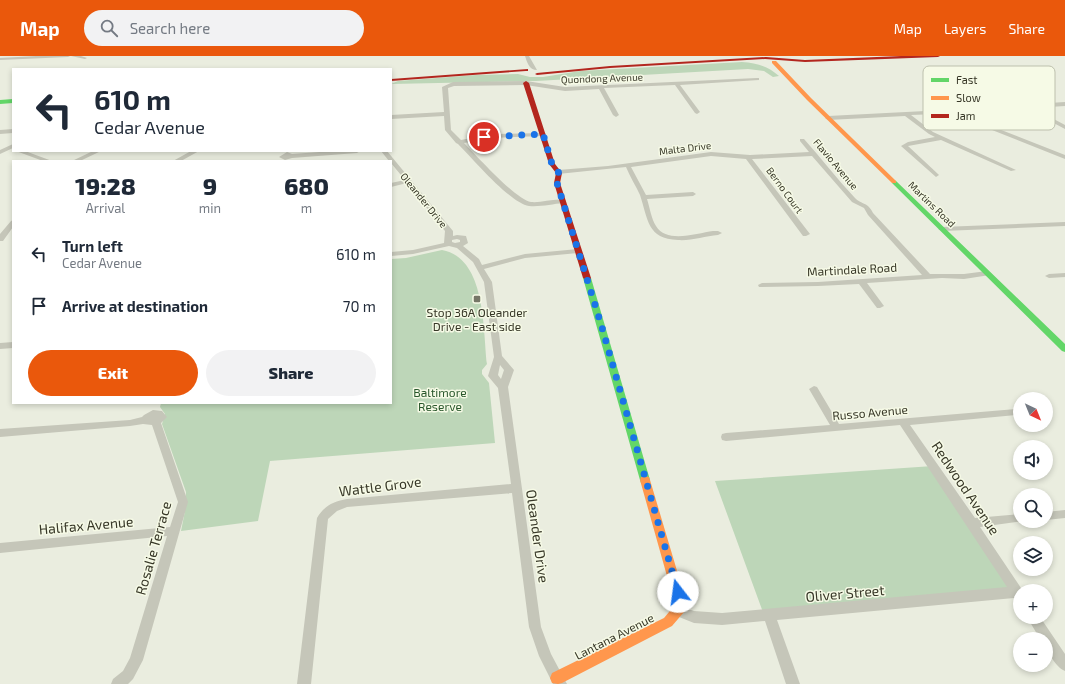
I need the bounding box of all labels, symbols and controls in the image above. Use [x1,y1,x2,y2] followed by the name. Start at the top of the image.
[84,10,364,46] search box
[20,17,60,40] text: Map
[98,17,120,39] icon: search
[130,19,210,37] text: Search here
[894,20,922,37] text: Map
[944,20,986,37] text: Layers
[1008,20,1045,37] text: Share
[923,66,1055,130] legend
[561,71,643,85] street label: Quondong Avenue
[956,73,978,86] text: Fast
[94,82,171,116] text: 610 m
[28,84,80,136] icon: left
[956,91,981,104] text: Slow
[956,109,975,122] text: Jam
[94,116,205,138] text: Cedar Avenue
[467,120,501,154] pin
[473,126,495,148] icon: arrive
[811,136,861,192] street label: Flavio Avenue
[658,139,712,157] street label: Malta Drive
[764,165,806,216] street label: Berno Court
[398,170,450,230] street label: Oleander Drive
[75,171,136,200] text: 19:28
[203,171,217,200] text: 9
[284,171,329,200] text: 680
[906,179,958,229] street label: Martins Road
[86,200,125,216] text: Arrival
[199,200,221,216] text: min
[301,200,312,216] text: m
[62,237,123,255] text: Turn left
[28,243,50,265] icon: left
[336,245,376,263] text: 610 m
[62,255,142,271] text: Cedar Avenue
[807,260,897,278] street label: Martindale Road
[472,294,482,304] marker: Stop 36A Oleander Drive - East side
[28,295,50,317] icon: arrive
[62,297,208,315] text: Arrive at destination
[343,297,376,315] text: 70 m
[427,305,528,333] place label: Stop 36A Oleander Drive - East side
[28,350,198,396] button: Exit
[206,350,376,396] button: Share
[413,385,467,413] park label: Baltimore Reserve
[1013,392,1053,432] north arrow
[1013,392,1053,672] map controls
[832,402,908,422] street label: Russo Avenue
[928,438,1004,538] street label: Redwood Avenue
[1013,440,1053,480] button: sound
[338,472,422,500] street label: Wattle Grove
[523,488,553,584] street label: Oleander Drive
[1013,488,1053,528] button: search
[132,499,174,597] street label: Rosalie Terrace
[38,512,134,538] street label: Halifax Avenue
[1013,536,1053,576] button: layers
[657,571,699,613] position arrow
[805,581,885,605] street label: Oliver Street
[1013,584,1053,624] button: +
[572,610,656,662] street label: Lantana Avenue
[1013,632,1053,672] button: −

